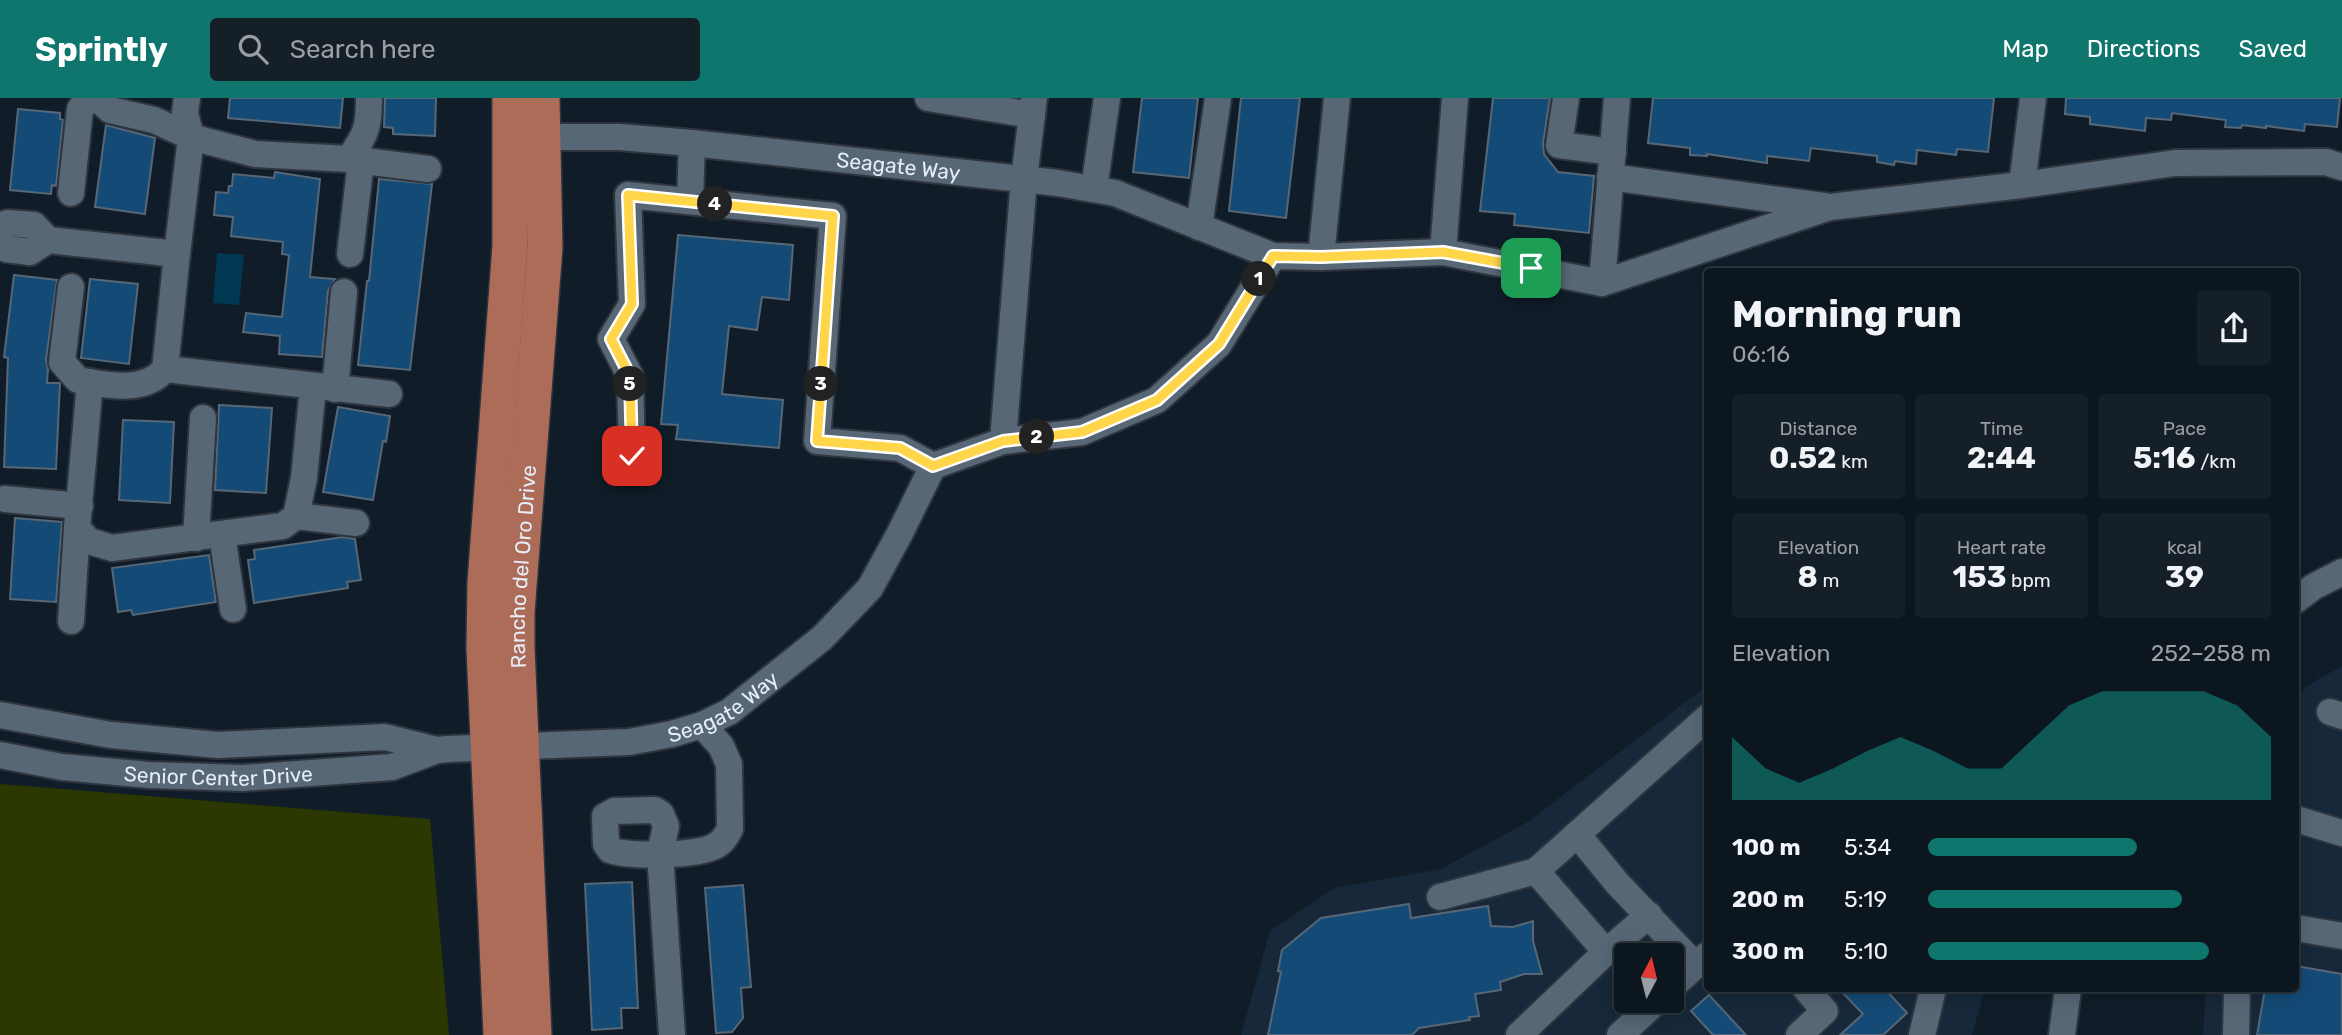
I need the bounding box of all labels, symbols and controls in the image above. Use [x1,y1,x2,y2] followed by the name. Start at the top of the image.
[210,18,700,81] search box
[35,30,168,69] text: Sprintly
[234,30,272,68] icon: search
[290,34,436,65] text: Search here
[2002,35,2049,63] text: Map
[2087,35,2200,63] text: Directions
[2238,35,2307,63] text: Saved
[835,146,962,185] street label: Seagate Way
[698,186,732,222] pin: 4
[708,192,721,215] text: 4
[1501,238,1561,298] pin
[1512,249,1550,287] icon: arrive
[1242,262,1276,296] pin: 1
[1254,267,1263,290] text: 1
[1732,291,1962,337] text: Morning run
[2197,291,2271,365] button: share
[1732,340,1790,368] text: 06:16
[612,366,648,402] pin: 5
[804,366,838,402] pin: 3
[623,372,636,395] text: 5
[814,372,827,395] text: 3
[1780,417,1857,440] text: Distance
[1980,417,2023,440] text: Time
[2163,417,2206,440] text: Pace
[1020,420,1054,454] pin: 2
[1030,425,1043,448] text: 2
[602,426,662,486] pin
[613,437,651,475] icon: check
[1769,440,1837,476] text: 0.52
[1967,440,2036,476] text: 2:44
[2133,440,2196,476] text: 5:16
[1837,450,1868,473] text: km
[2196,450,2236,473] text: /km
[504,464,541,669] street label: Rancho del Oro Drive
[1778,536,1859,559] text: Elevation
[1957,536,2046,559] text: Heart rate
[2167,536,2202,559] text: kcal
[1798,559,1818,595] text: 8
[1952,559,2006,595] text: 153
[2165,559,2204,595] text: 39
[1818,569,1839,592] text: m
[2006,569,2051,592] text: bpm
[1732,639,1831,667] text: Elevation
[2151,639,2271,667] text: 252–258 m
[664,665,783,747] street label: Seagate Way
[123,760,314,791] street label: Senior Center Drive
[1732,833,1801,861] text: 100 m
[1844,833,1892,861] text: 5:34
[1732,885,1804,913] text: 200 m
[1844,885,1887,913] text: 5:19
[1732,937,1804,965] text: 300 m
[1844,937,1888,965] text: 5:10
[1614,943,1684,1013] north arrow
[1614,943,1684,1013] map controls

